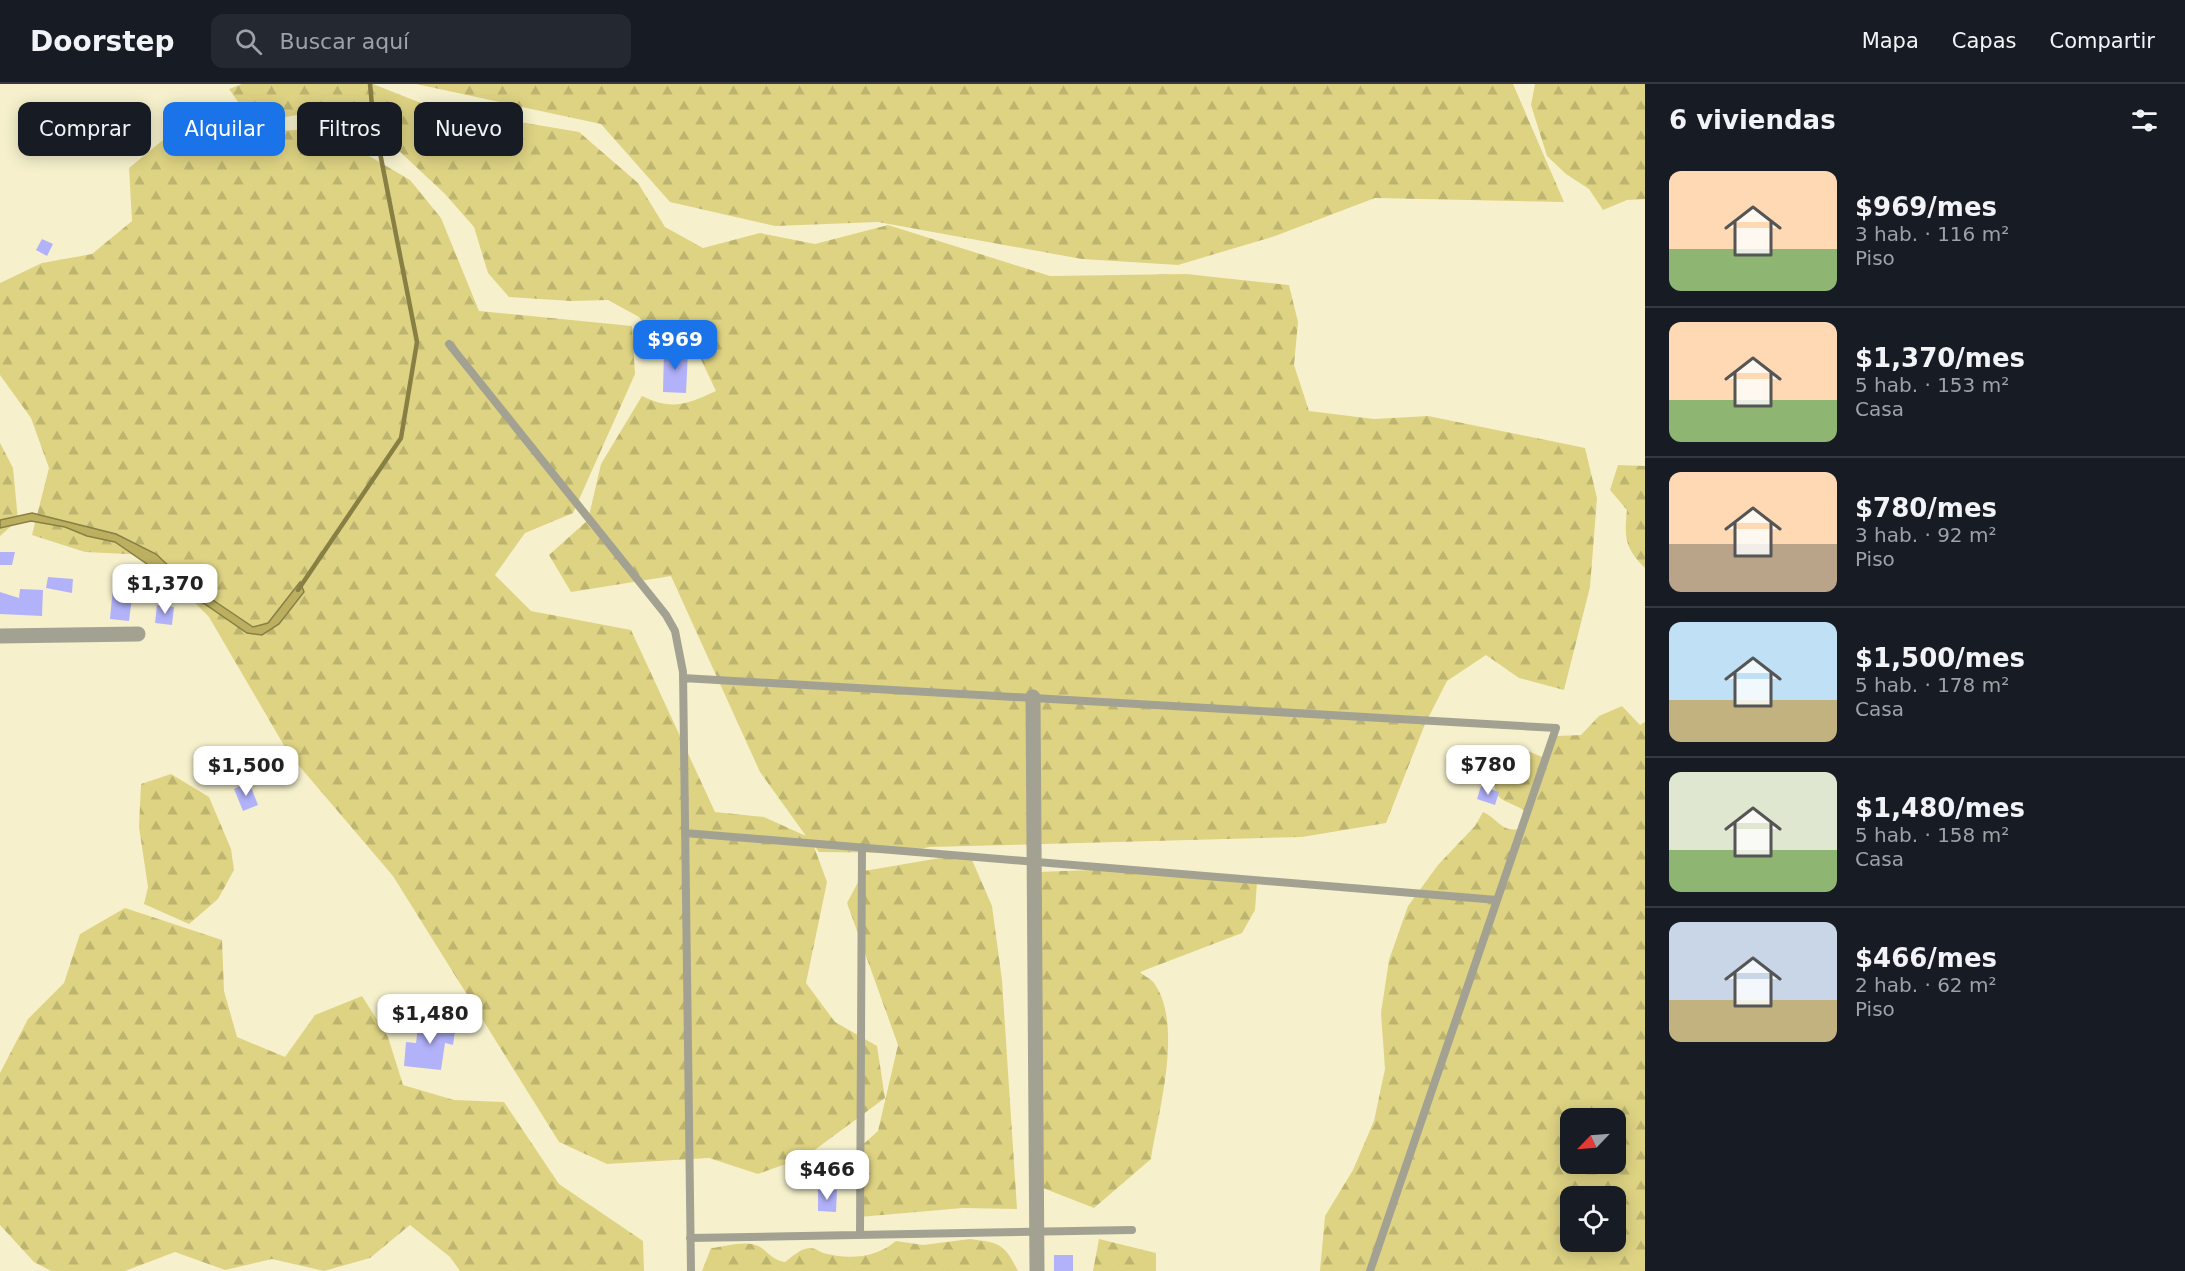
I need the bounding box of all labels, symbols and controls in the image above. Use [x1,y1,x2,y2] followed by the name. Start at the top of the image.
[211,14,631,68] search box
[30,25,175,58] text: Doorstep
[232,25,265,58] icon: search
[280,29,409,54] text: Buscar aquí
[1862,29,1919,53] text: Mapa
[1952,29,2016,53] text: Capas
[2049,29,2155,53] text: Compartir
[18,102,151,156] chip: Comprar
[163,102,285,156] chip: Alquilar
[297,102,402,156] chip: Filtros
[414,102,523,156] chip: Nuevo
[2128,104,2161,137] icon: filters
[1669,105,1836,135] text: 6 viviendas
[1855,192,1997,222] text: $969/mes
[1717,195,1789,267] icon: home
[1855,222,2009,246] text: 3 hab. · 116 m²
[1855,246,1895,270] text: Piso
[639,320,711,371] pin: $969
[647,327,703,351] text: $969
[1855,343,2025,373] text: $1,370/mes
[1717,346,1789,418] icon: home
[1855,373,2009,397] text: 5 hab. · 153 m²
[1855,397,1904,421] text: Casa
[1855,493,1997,523] text: $780/mes
[1717,496,1789,568] icon: home
[1855,523,1996,547] text: 3 hab. · 92 m²
[1855,547,1895,571] text: Piso
[116,564,214,615] pin: $1,370
[126,571,204,595] text: $1,370
[1855,643,2025,673] text: $1,500/mes
[1717,646,1789,718] icon: home
[1855,673,2009,697] text: 5 hab. · 178 m²
[1855,697,1904,721] text: Casa
[1452,745,1524,796] pin: $780
[197,746,295,797] pin: $1,500
[1460,752,1516,776] text: $780
[207,753,285,777] text: $1,500
[1855,793,2025,823] text: $1,480/mes
[1717,796,1789,868] icon: home
[1855,823,2009,847] text: 5 hab. · 158 m²
[1855,847,1904,871] text: Casa
[1855,943,1997,973] text: $466/mes
[1717,946,1789,1018] icon: home
[1855,973,1996,997] text: 2 hab. · 62 m²
[381,994,479,1045] pin: $1,480
[1855,997,1895,1021] text: Piso
[391,1001,469,1025] text: $1,480
[1560,1108,1626,1174] north arrow
[1560,1108,1626,1252] map controls
[791,1150,863,1201] pin: $466
[799,1157,855,1181] text: $466
[1560,1186,1626,1252] button: locate

